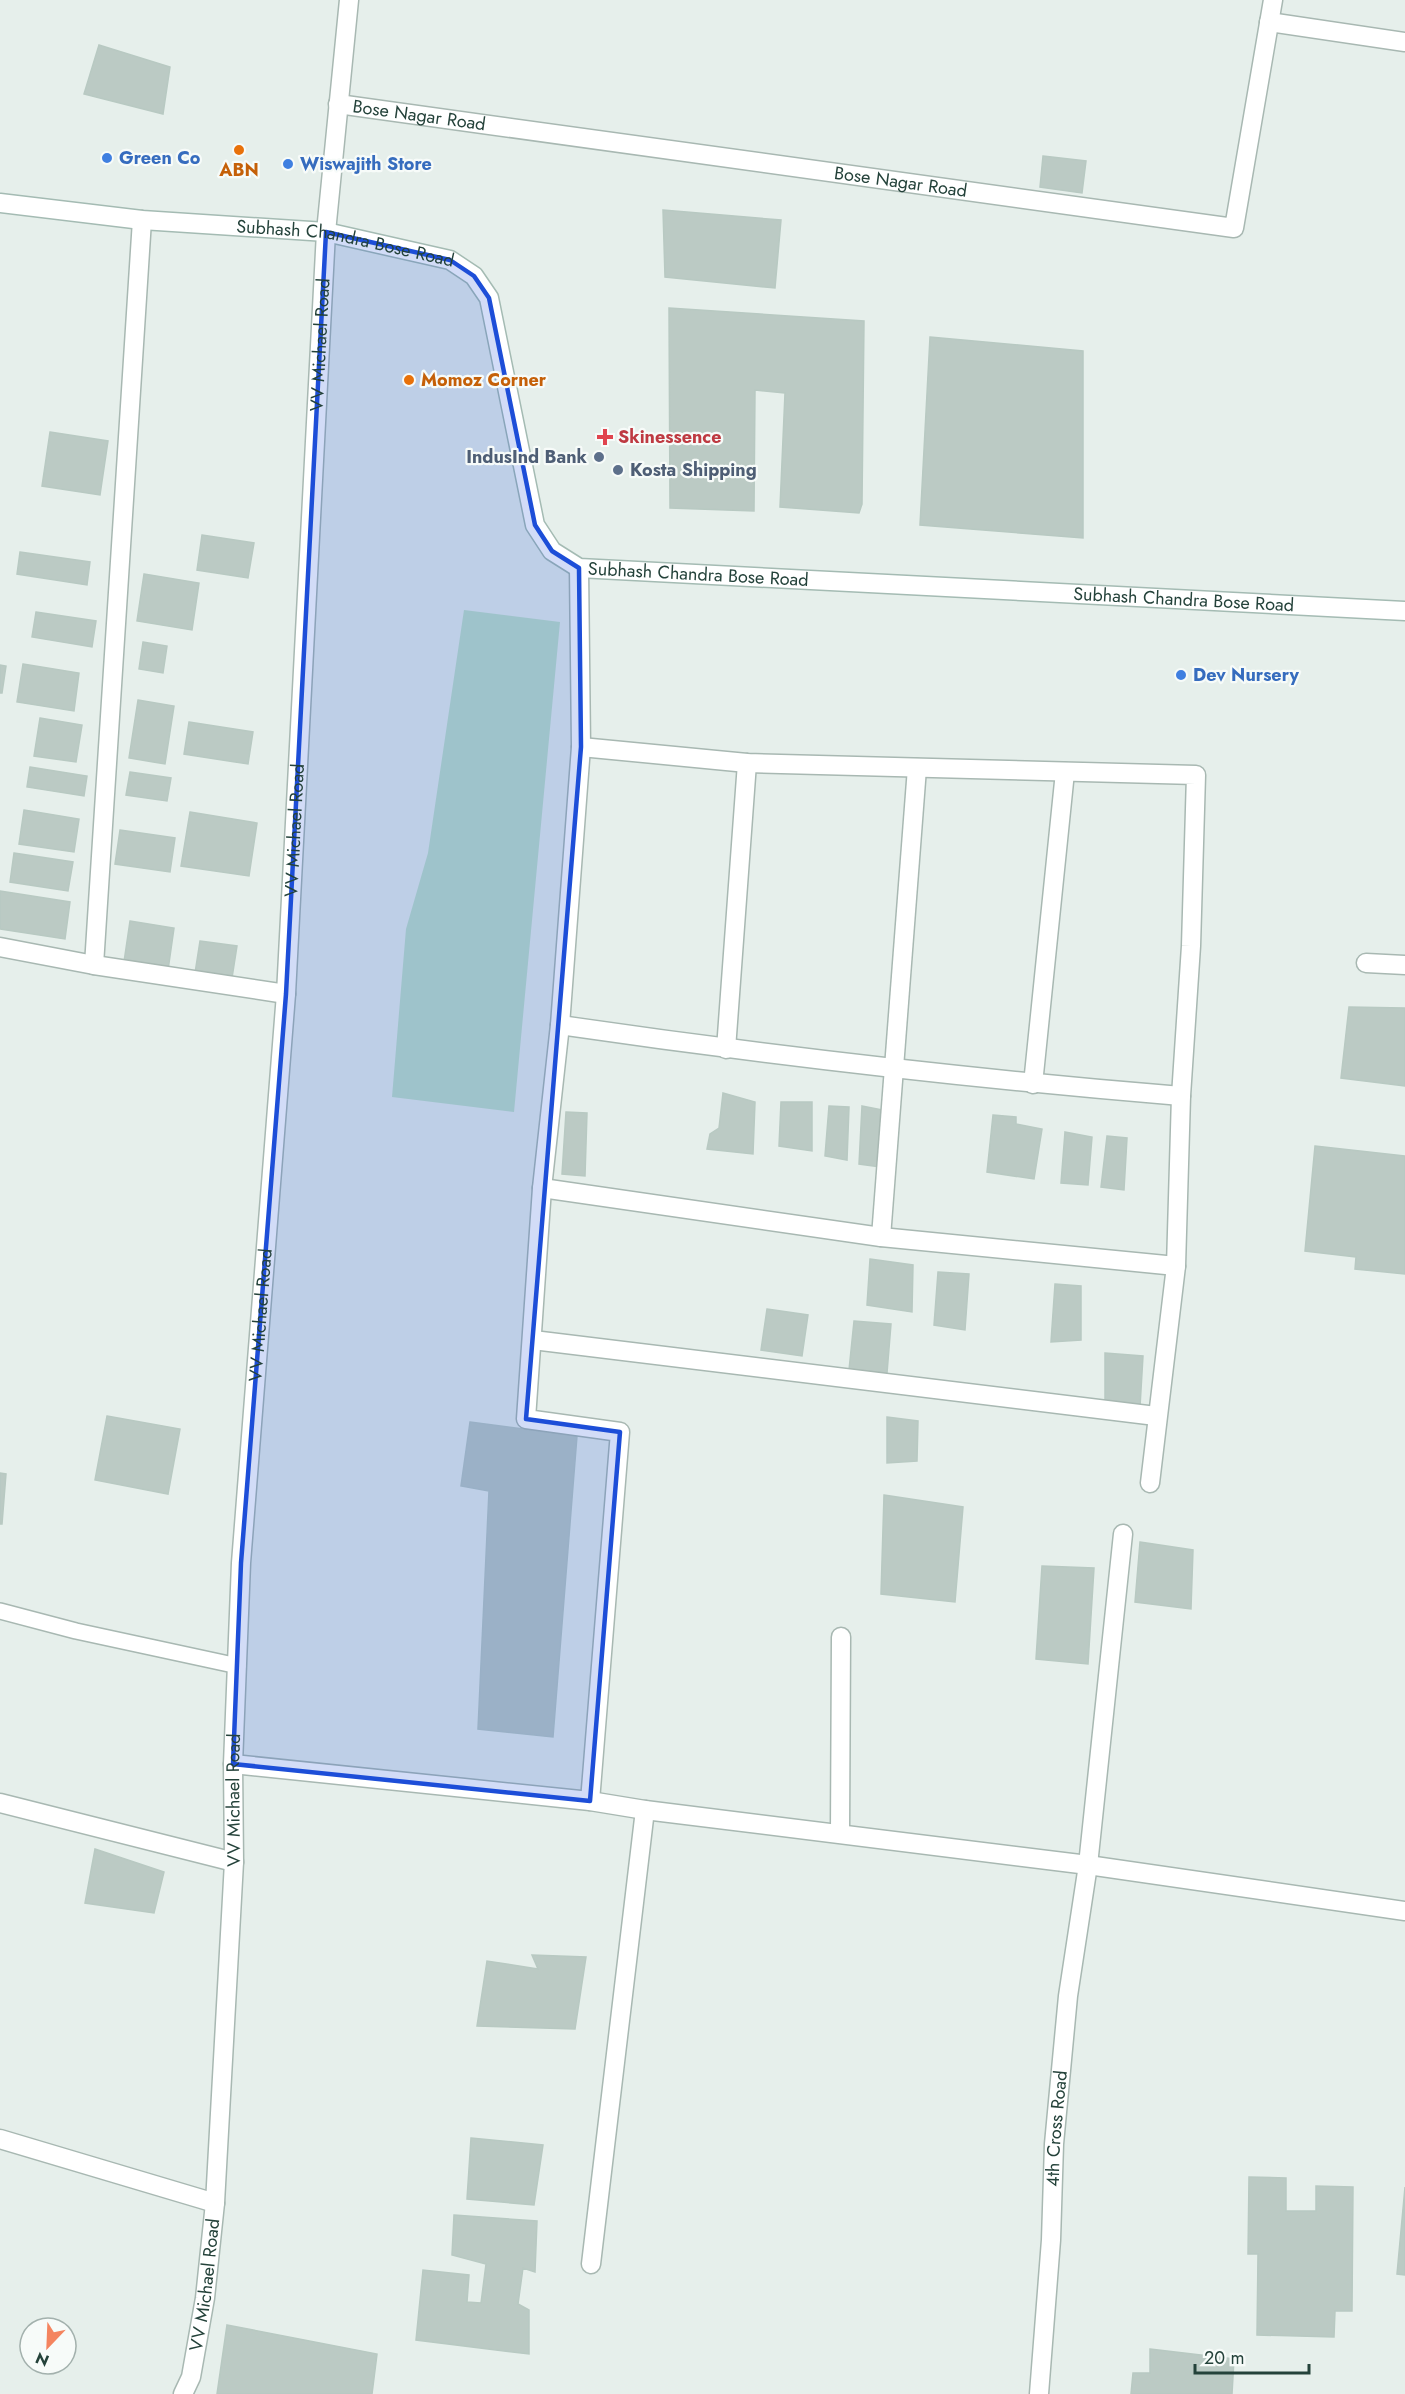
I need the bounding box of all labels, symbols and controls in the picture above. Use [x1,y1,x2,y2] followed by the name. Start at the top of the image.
[351,93,487,137] street label: Bose Nagar Road
[232,143,246,157] marker: ABN
[119,145,201,171] place label: Green Co
[100,151,114,165] marker: Green Co
[300,151,432,177] place label: Wiswajith Store
[218,157,259,183] place label: ABN
[281,157,295,171] marker: Wiswajith Store
[833,160,969,204] street label: Bose Nagar Road
[235,213,457,274] street label: Subhash Chandra Bose Road
[304,278,337,412] street label: VV Michael Road
[421,367,547,393] place label: Momoz Corner
[402,373,416,387] marker: Momoz Corner
[618,424,722,450] place label: Skinessence
[596,428,614,446] marker: Skinessence
[466,444,588,470] place label: IndusInd Bank
[592,450,606,464] marker: IndusInd Bank
[630,457,757,483] place label: Kosta Shipping
[611,463,625,477] marker: Kosta Shipping
[587,555,809,593] street label: Subhash Chandra Bose Road
[1073,581,1295,618] street label: Subhash Chandra Bose Road
[1193,662,1300,688] place label: Dev Nursery
[1174,668,1188,682] marker: Dev Nursery
[278,763,311,898] street label: VV Michael Road
[242,1247,279,1383] street label: VV Michael Road
[220,1733,247,1867] street label: VV Michael Road
[1040,2069,1074,2187] street label: 4th Cross Road
[183,2217,226,2353] street label: VV Michael Road
[18,2316,78,2376] north arrow
[1195,2337,1309,2375] scale bar
[1204,2345,1244,2371] text: 20 m
[32,2346,53,2372] text: N

